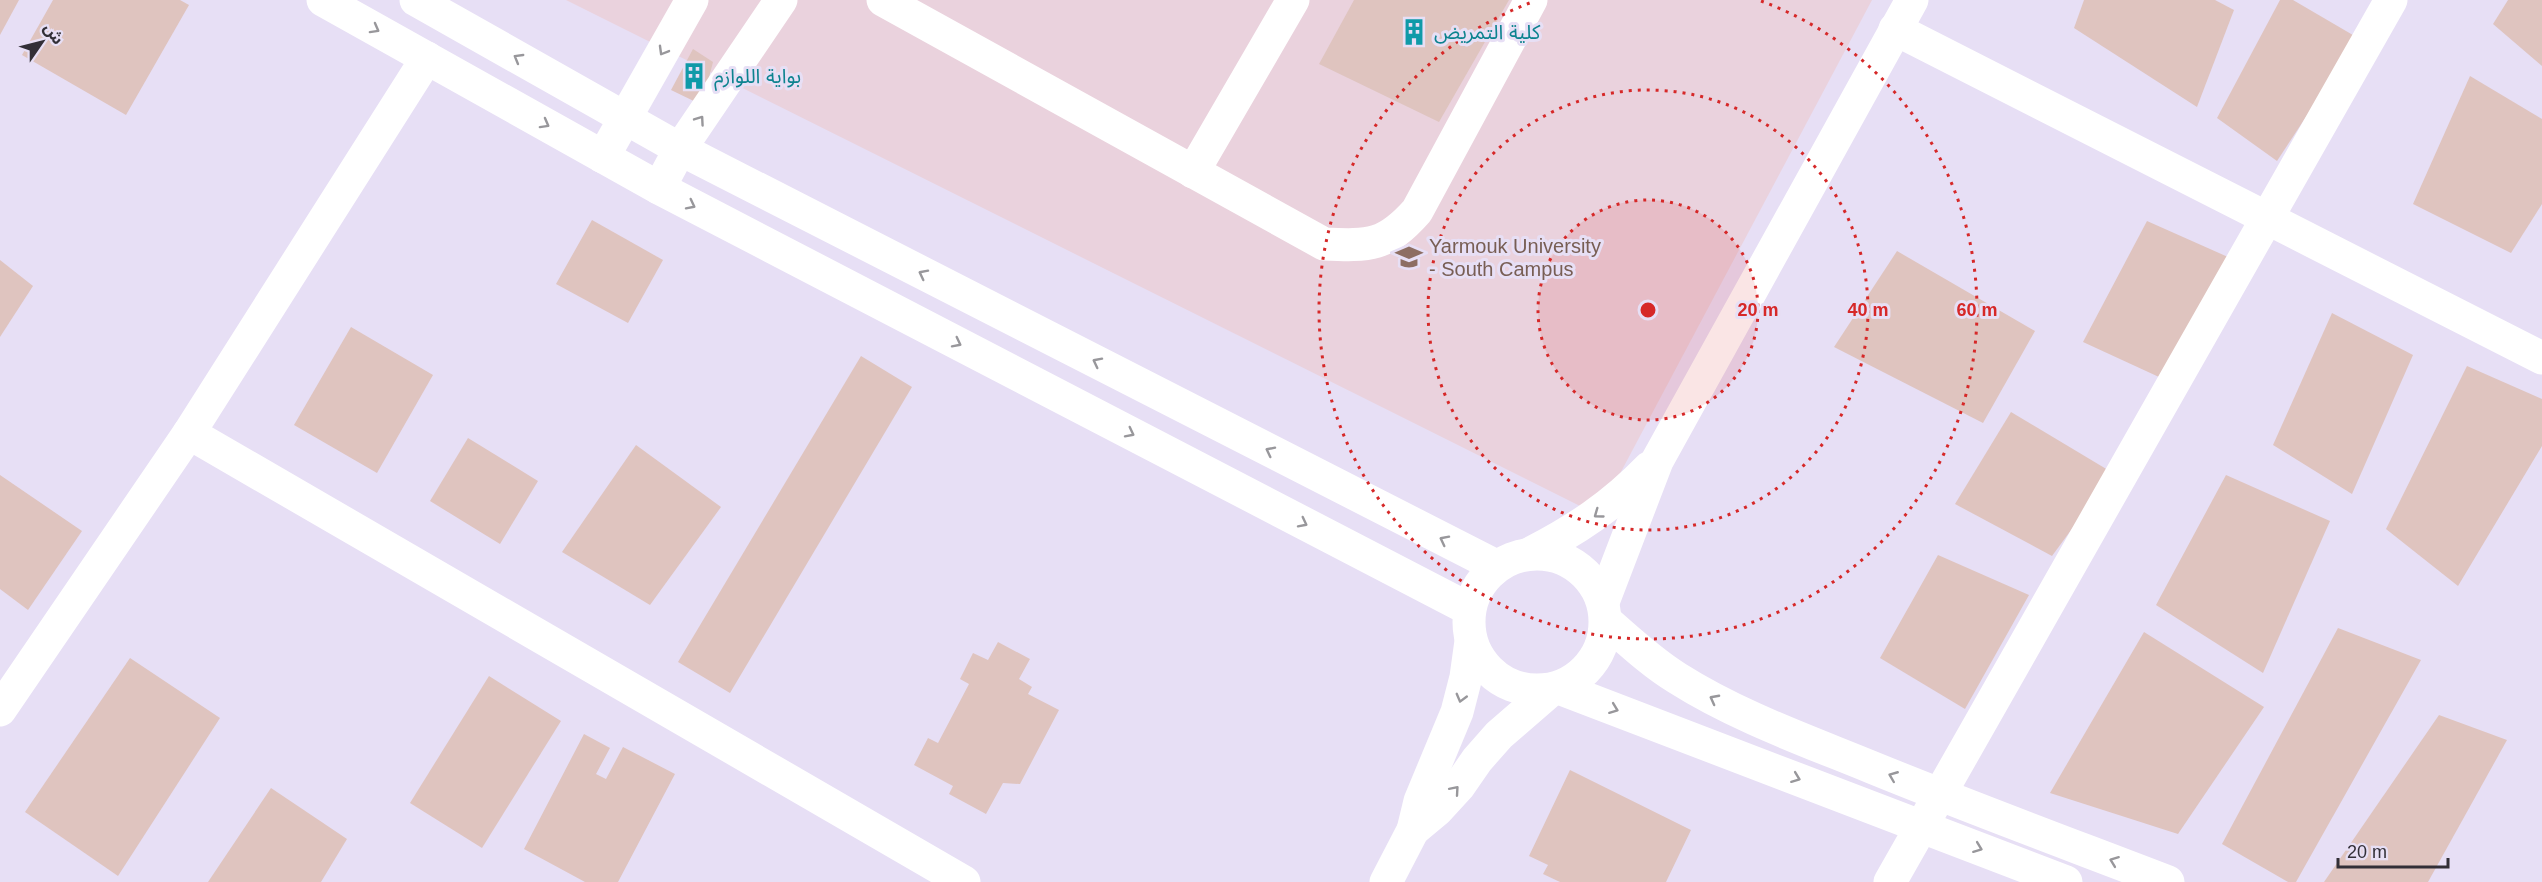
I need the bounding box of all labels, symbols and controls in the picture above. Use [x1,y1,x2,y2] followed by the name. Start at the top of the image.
[12,12,72,72] north arrow
[1399,17,1429,47] building icon: كلية التمريض
[40,20,67,48] text: ش
[368,21,379,33] one-way arrow
[1434,21,1541,44] place label: كلية التمريض
[659,45,670,55] one-way arrow
[514,54,524,65] one-way arrow
[679,61,709,91] building icon: بواية اللوازم
[714,65,801,91] place label: بواية اللوازم
[693,116,704,127] one-way arrow
[538,117,549,128] one-way arrow
[685,198,695,209] one-way arrow
[1429,235,1601,280] place label: Yarmouk University - South Campus
[1394,242,1424,272] school or university icon: Yarmouk University - South Campus
[918,269,929,281] one-way arrow
[1638,300,1658,320] centre of rings
[1737,300,1779,320] text: 20 m
[1847,300,1889,320] text: 40 m
[1956,300,1998,320] text: 60 m
[951,336,961,347] one-way arrow
[1092,358,1103,370] one-way arrow
[1124,426,1134,437] one-way arrow
[1266,447,1277,458] one-way arrow
[1594,507,1605,518] one-way arrow
[1297,516,1307,527] one-way arrow
[1440,536,1450,547] one-way arrow
[1455,693,1468,703] one-way arrow
[1709,695,1720,706] one-way arrow
[1608,701,1619,714] one-way arrow
[1791,770,1801,783] one-way arrow
[1888,771,1899,783] one-way arrow
[1448,786,1459,797] one-way arrow
[2338,831,2448,869] scale bar
[1973,840,1983,853] one-way arrow
[2347,842,2387,862] text: 20 m
[2109,856,2120,869] one-way arrow

